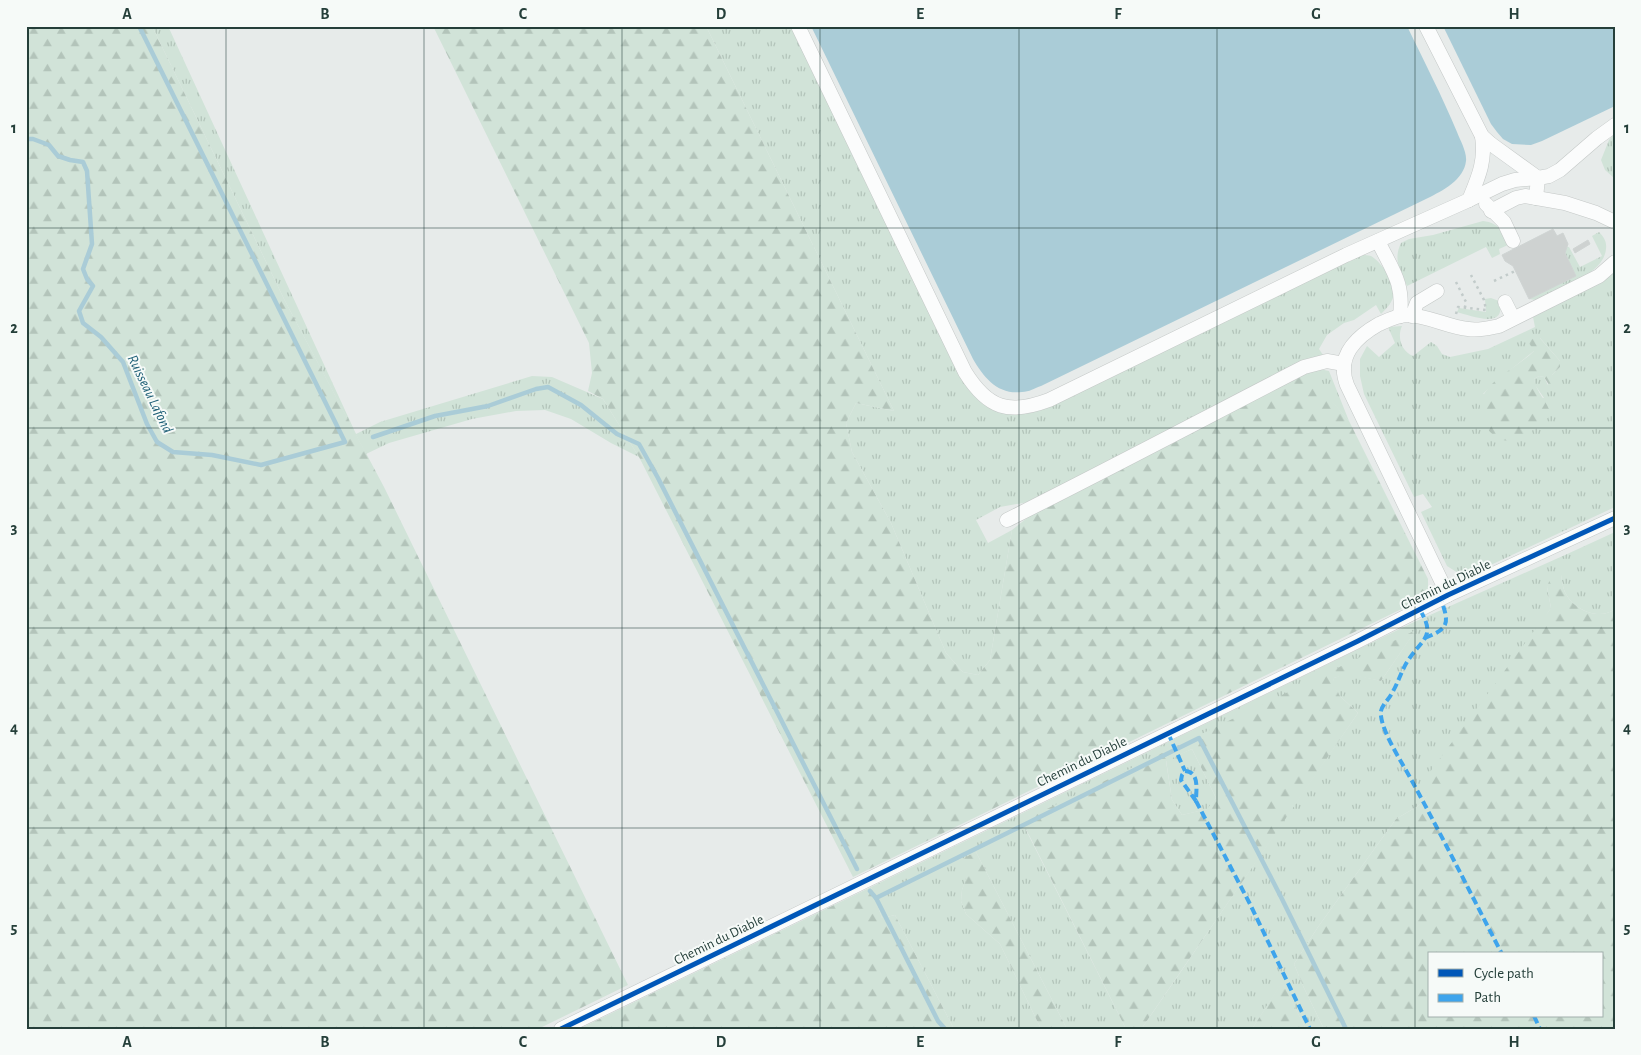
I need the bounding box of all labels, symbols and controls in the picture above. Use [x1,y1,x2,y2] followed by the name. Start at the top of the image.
[122,6,132,22] text: A
[320,6,330,22] text: B
[519,6,528,22] text: C
[716,6,727,22] text: D
[916,6,924,22] text: E
[1114,6,1122,22] text: F
[1311,6,1321,22] text: G
[1508,6,1520,22] text: H
[11,120,17,136] text: 1
[1624,120,1630,136] text: 1
[10,320,18,336] text: 2
[1623,320,1631,336] text: 2
[125,353,176,436] water label: Ruisseau Lafond
[11,520,18,536] text: 3
[1624,520,1631,536] text: 3
[1399,557,1493,613] street label: Chemin du Diable
[10,720,18,736] text: 4
[1623,720,1631,736] text: 4
[1035,734,1129,790] street label: Chemin du Diable
[672,912,766,968] street label: Chemin du Diable
[11,920,18,936] text: 5
[1624,920,1631,936] text: 5
[1428,952,1604,1018] legend
[1474,966,1534,981] text: Cycle path
[1474,990,1501,1005] text: Path
[122,1034,132,1050] text: A
[320,1034,330,1050] text: B
[519,1034,528,1050] text: C
[716,1034,727,1050] text: D
[916,1034,924,1050] text: E
[1114,1034,1122,1050] text: F
[1311,1034,1321,1050] text: G
[1508,1034,1520,1050] text: H

